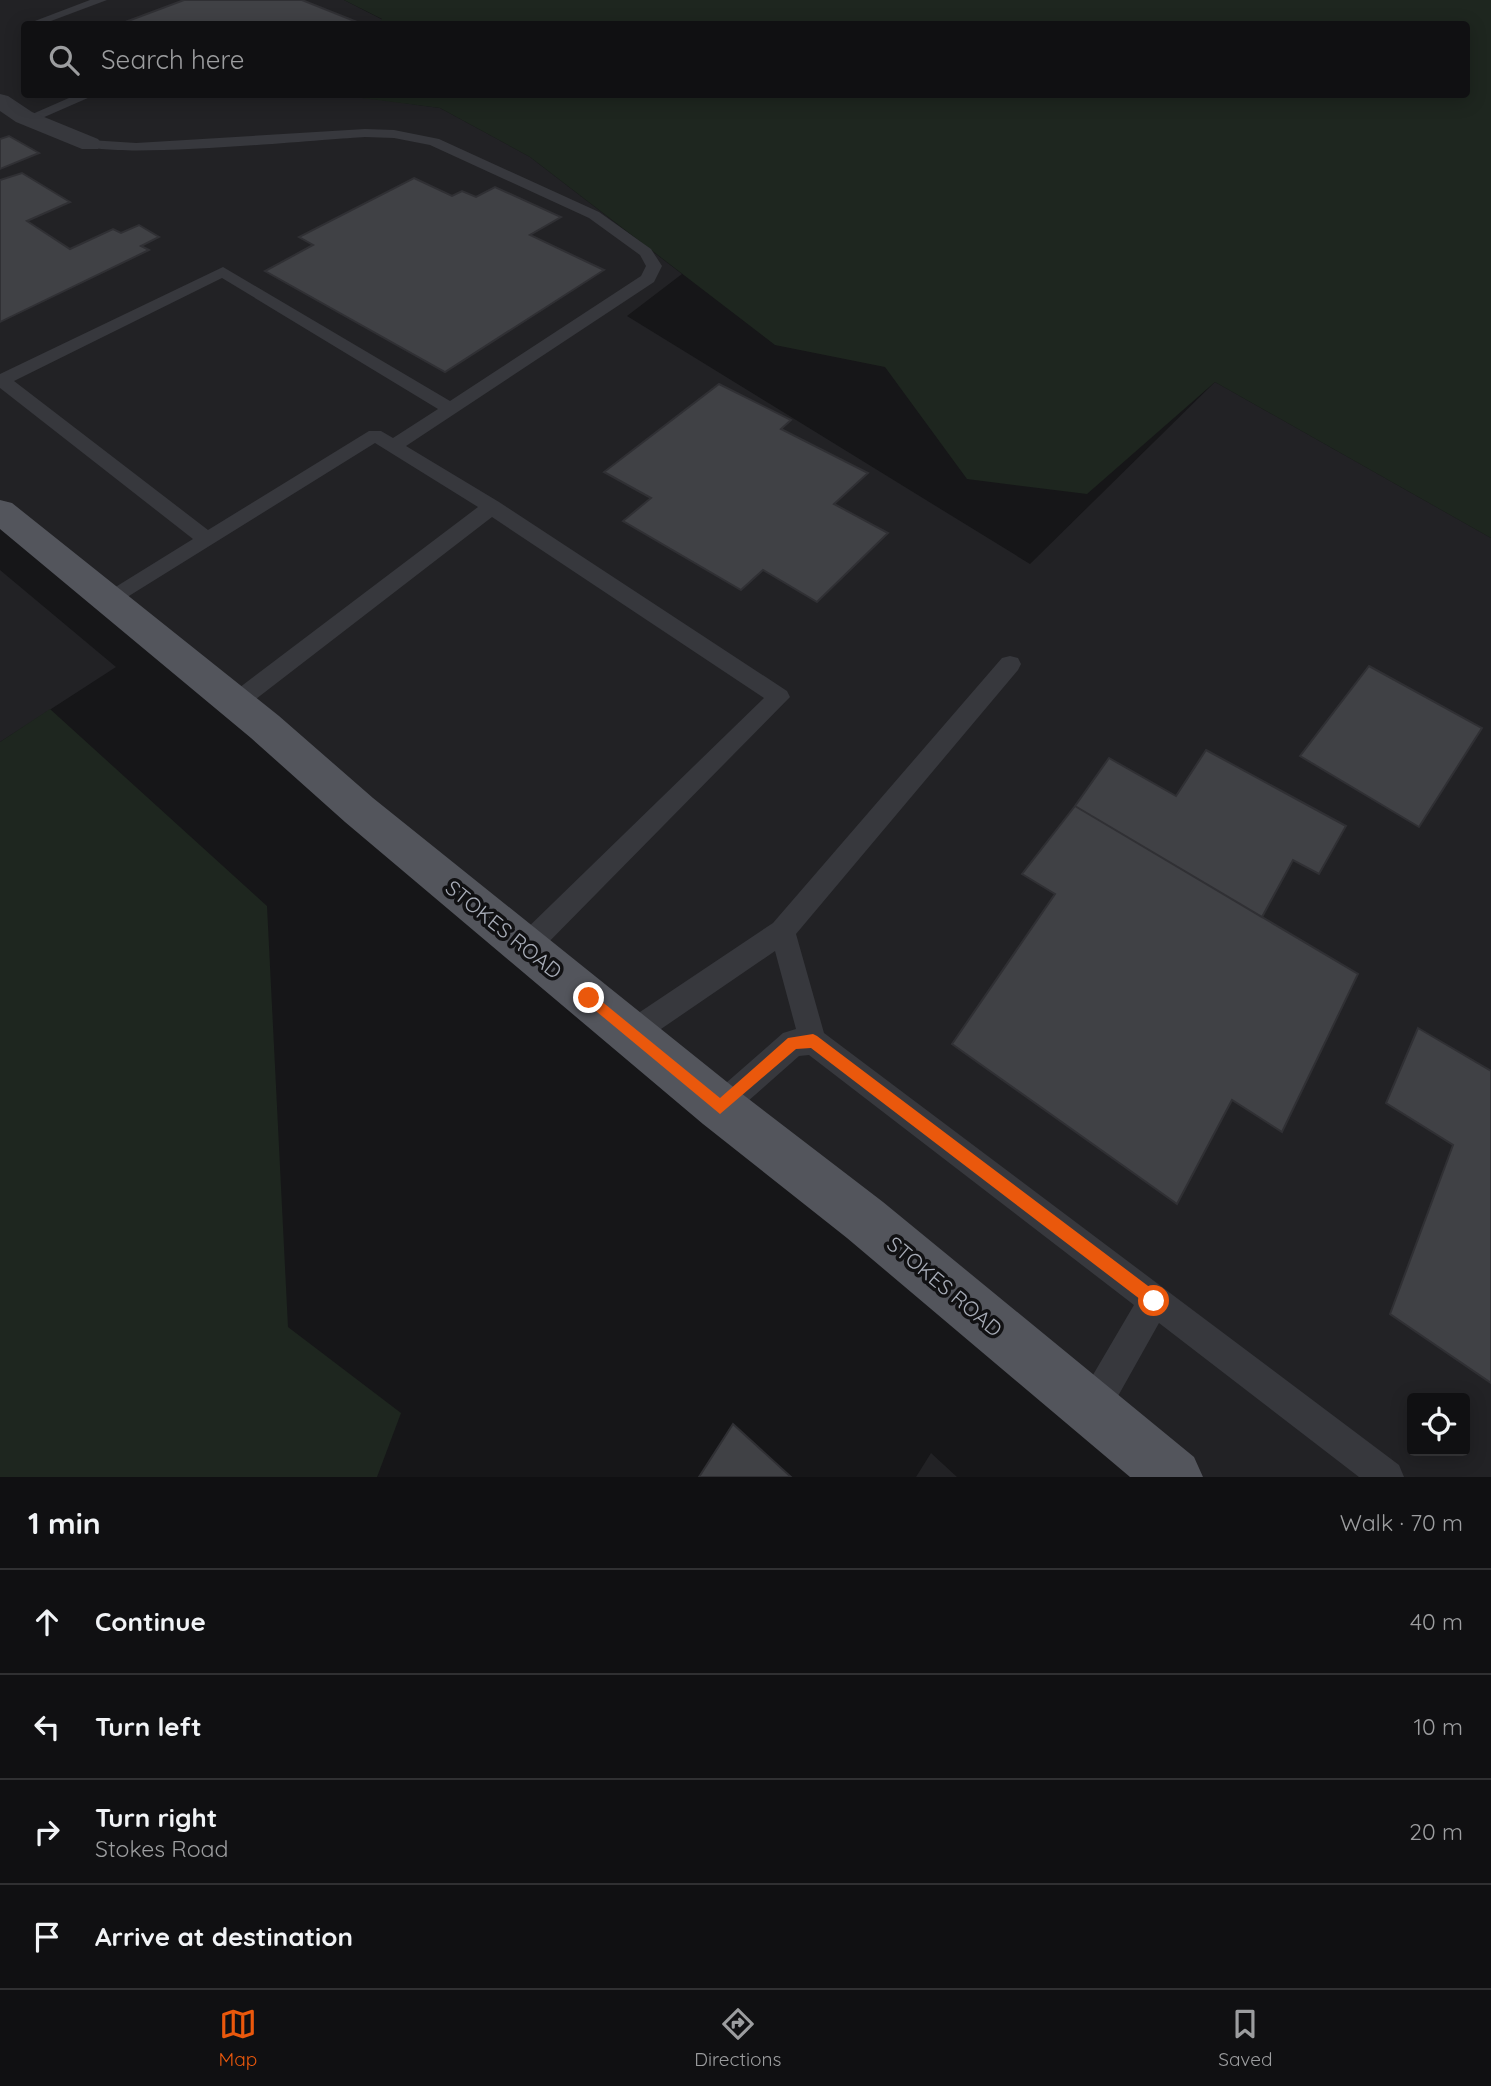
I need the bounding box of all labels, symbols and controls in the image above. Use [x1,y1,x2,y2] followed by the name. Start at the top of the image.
[21,21,1470,98] search box
[45,41,83,79] icon: search
[101,43,245,76] text: Search here
[441,874,567,984] street label: STOKES ROAD
[573,982,604,1013] route end
[882,1230,1008,1342] street label: STOKES ROAD
[1138,1285,1169,1316] route start
[1407,1393,1470,1456] map controls
[1407,1393,1470,1456] button: locate
[28,1504,101,1542] text: 1 min
[1340,1508,1463,1537] text: Walk · 70 m
[28,1603,66,1641] icon: ahead
[95,1605,206,1638] text: Continue
[1410,1607,1463,1636] text: 40 m
[28,1708,66,1746] icon: left
[95,1710,202,1743] text: Turn left
[1414,1712,1463,1741] text: 10 m
[95,1801,217,1834] text: Turn right
[28,1813,66,1851] icon: right
[1409,1817,1463,1846] text: 20 m
[95,1834,228,1863] text: Stokes Road
[28,1918,66,1956] icon: arrive
[95,1920,353,1953] text: Arrive at destination
[219,2005,257,2071] tab: Map
[694,2005,781,2071] tab: Directions
[1218,2005,1273,2071] tab: Saved

